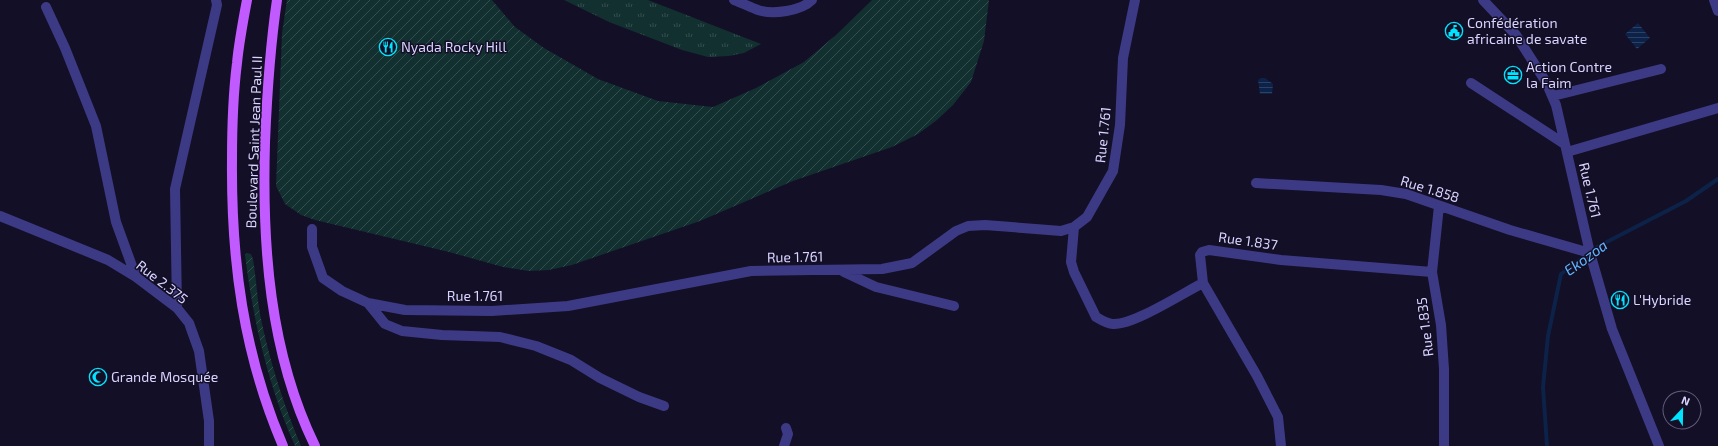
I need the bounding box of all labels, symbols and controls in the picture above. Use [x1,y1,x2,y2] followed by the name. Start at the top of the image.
[1467,14,1587,47] place label: Confédération africaine de savate
[1444,21,1464,41] public building icon: Confédération africaine de savate
[378,37,398,57] restaurant icon: Nyada Rocky Hill
[401,38,507,55] place label: Nyada Rocky Hill
[242,55,265,229] street label: Boulevard Saint Jean Paul II
[1526,58,1612,91] place label: Action Contre la Faim
[1503,65,1523,85] office icon: Action Contre la Faim
[1091,106,1114,164] street label: Rue 1.761
[1576,161,1605,219] street label: Rue 1.761
[1399,172,1462,206] street label: Rue 1.858
[1217,228,1279,253] street label: Rue 1.837
[1560,235,1611,279] water label: Ekozoa
[767,248,823,265] street label: Rue 1.761
[133,256,192,307] street label: Rue 2.375
[447,287,503,304] street label: Rue 1.761
[1610,290,1630,310] restaurant icon: L'Hybride
[1633,291,1691,308] place label: L'Hybride
[1412,296,1437,358] street label: Rue 1.835
[88,367,108,387] mosque icon: Grande Mosquée
[111,368,218,385] place label: Grande Mosquée
[1662,390,1702,430] north arrow
[1680,393,1692,408] text: N

